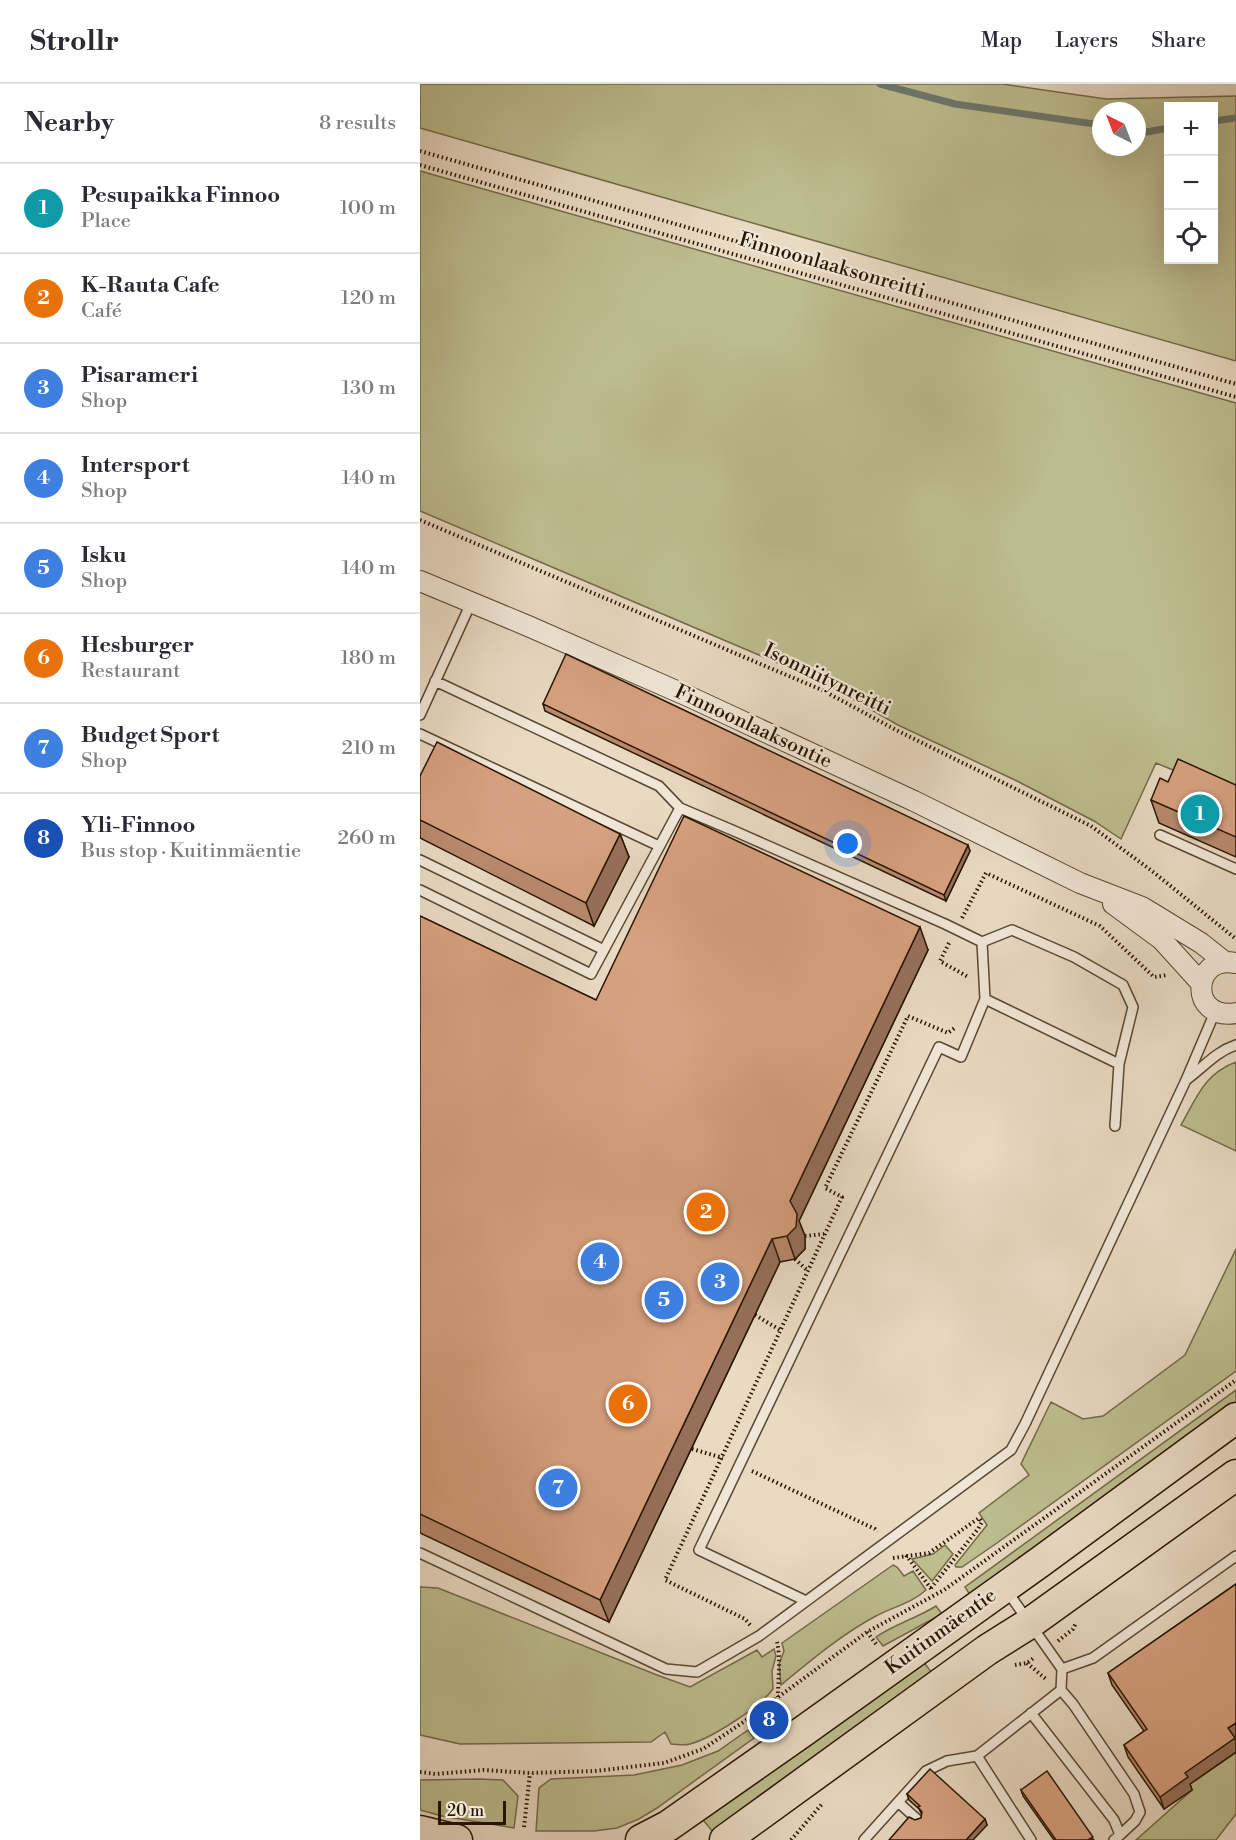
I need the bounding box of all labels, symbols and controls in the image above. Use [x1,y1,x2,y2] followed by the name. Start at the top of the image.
[30,24,119,59] text: Strollr
[981,28,1022,54] text: Map
[1055,28,1118,54] text: Layers
[1151,28,1206,54] text: Share
[1092,102,1146,156] north arrow
[1164,102,1218,264] map controls
[1164,102,1218,156] button: +
[24,107,114,139] text: Nearby
[319,111,396,136] text: 8 results
[1164,156,1218,210] button: −
[81,182,280,209] text: Pesupaikka Finnoo
[39,196,48,221] text: 1
[340,196,396,221] text: 100 m
[81,209,131,234] text: Place
[1164,210,1218,264] button: locate
[736,227,928,305] street label: Finnoonlaaksonreitti
[81,272,219,299] text: K-Rauta Cafe
[37,286,50,311] text: 2
[341,286,396,311] text: 120 m
[81,299,122,324] text: Café
[81,362,198,389] text: Pisarameri
[37,376,50,401] text: 3
[341,376,396,401] text: 130 m
[81,389,127,414] text: Shop
[81,452,190,479] text: Intersport
[37,466,50,491] text: 4
[341,466,396,491] text: 140 m
[81,479,127,504] text: Shop
[81,542,126,569] text: Isku
[37,556,50,581] text: 5
[341,556,396,581] text: 140 m
[81,569,127,594] text: Shop
[81,632,194,659] text: Hesburger
[759,638,895,722] street label: Isonniitynreitti
[37,646,50,671] text: 6
[341,646,396,671] text: 180 m
[81,659,180,684] text: Restaurant
[670,680,836,774] street label: Finnoonlaaksontie
[81,722,219,749] text: Budget Sport
[38,736,49,761] text: 7
[341,736,396,761] text: 210 m
[81,749,127,774] text: Shop
[1180,792,1220,836] pin: 1
[81,812,196,839] text: Yli-Finnoo
[37,826,50,851] text: 8
[338,826,396,851] text: 260 m
[833,829,862,858] your location
[81,839,301,864] text: Bus stop · Kuitinmäentie
[686,1190,726,1234] pin: 2
[580,1240,620,1284] pin: 4
[700,1260,740,1304] pin: 3
[644,1278,684,1322] pin: 5
[608,1382,648,1426] pin: 6
[538,1466,578,1510] pin: 7
[880,1583,1002,1681] street label: Kuitinmäentie
[750,1698,788,1742] pin: 8
[438,1798,506,1826] scale bar
[447,1801,484,1821] text: 20 m

